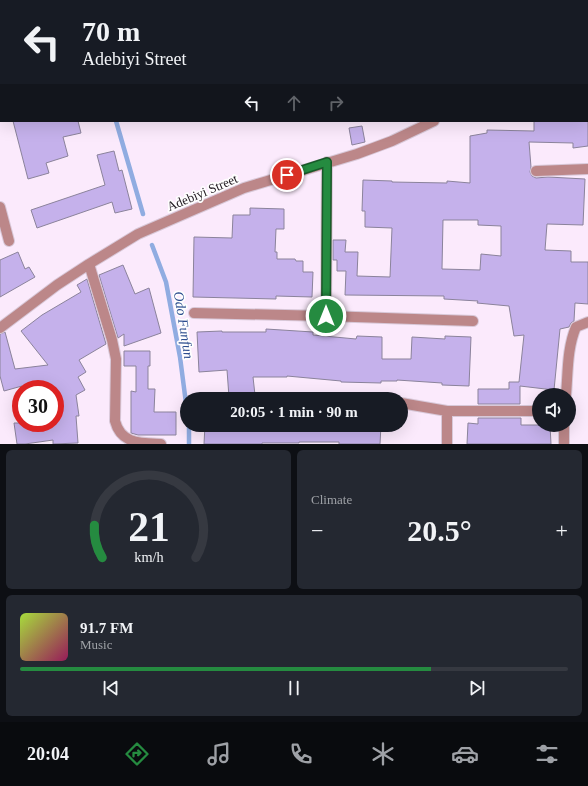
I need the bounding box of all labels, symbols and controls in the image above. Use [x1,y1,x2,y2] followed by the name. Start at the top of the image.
[16,16,68,68] icon: left
[82,16,140,47] text: 70 m
[82,49,186,69] text: Adebiyi Street
[241,92,263,114] icon: left
[283,92,305,114] icon: ahead
[325,92,347,114] icon: right
[270,158,304,192] pin
[276,164,298,186] icon: arrive
[165,171,240,214] street label: Adebiyi Street
[171,290,196,360] water label: Odo Funfun
[305,295,347,337] position arrow
[12,380,64,432] speed limit sign: 30
[532,388,576,432] map controls
[532,388,576,432] button: sound
[230,404,358,420] text: 20:05 · 1 min · 90 m
[311,492,352,507] text: Climate
[128,503,169,549] text: 21
[407,514,472,547] text: 20.5°
[311,518,323,543] text: −
[556,518,568,543] text: +
[134,548,163,564] text: km/h
[80,620,133,636] text: 91.7 FM
[80,637,113,652] text: Music
[100,677,122,699] icon: previous
[283,677,305,699] icon: pause
[466,677,488,699] icon: next
[123,740,151,768] icon: directions
[205,740,233,768] icon: music
[287,740,315,768] icon: phone
[369,740,397,768] icon: climate
[451,740,479,768] icon: car
[533,740,561,768] icon: filters
[27,744,69,764] text: 20:04

